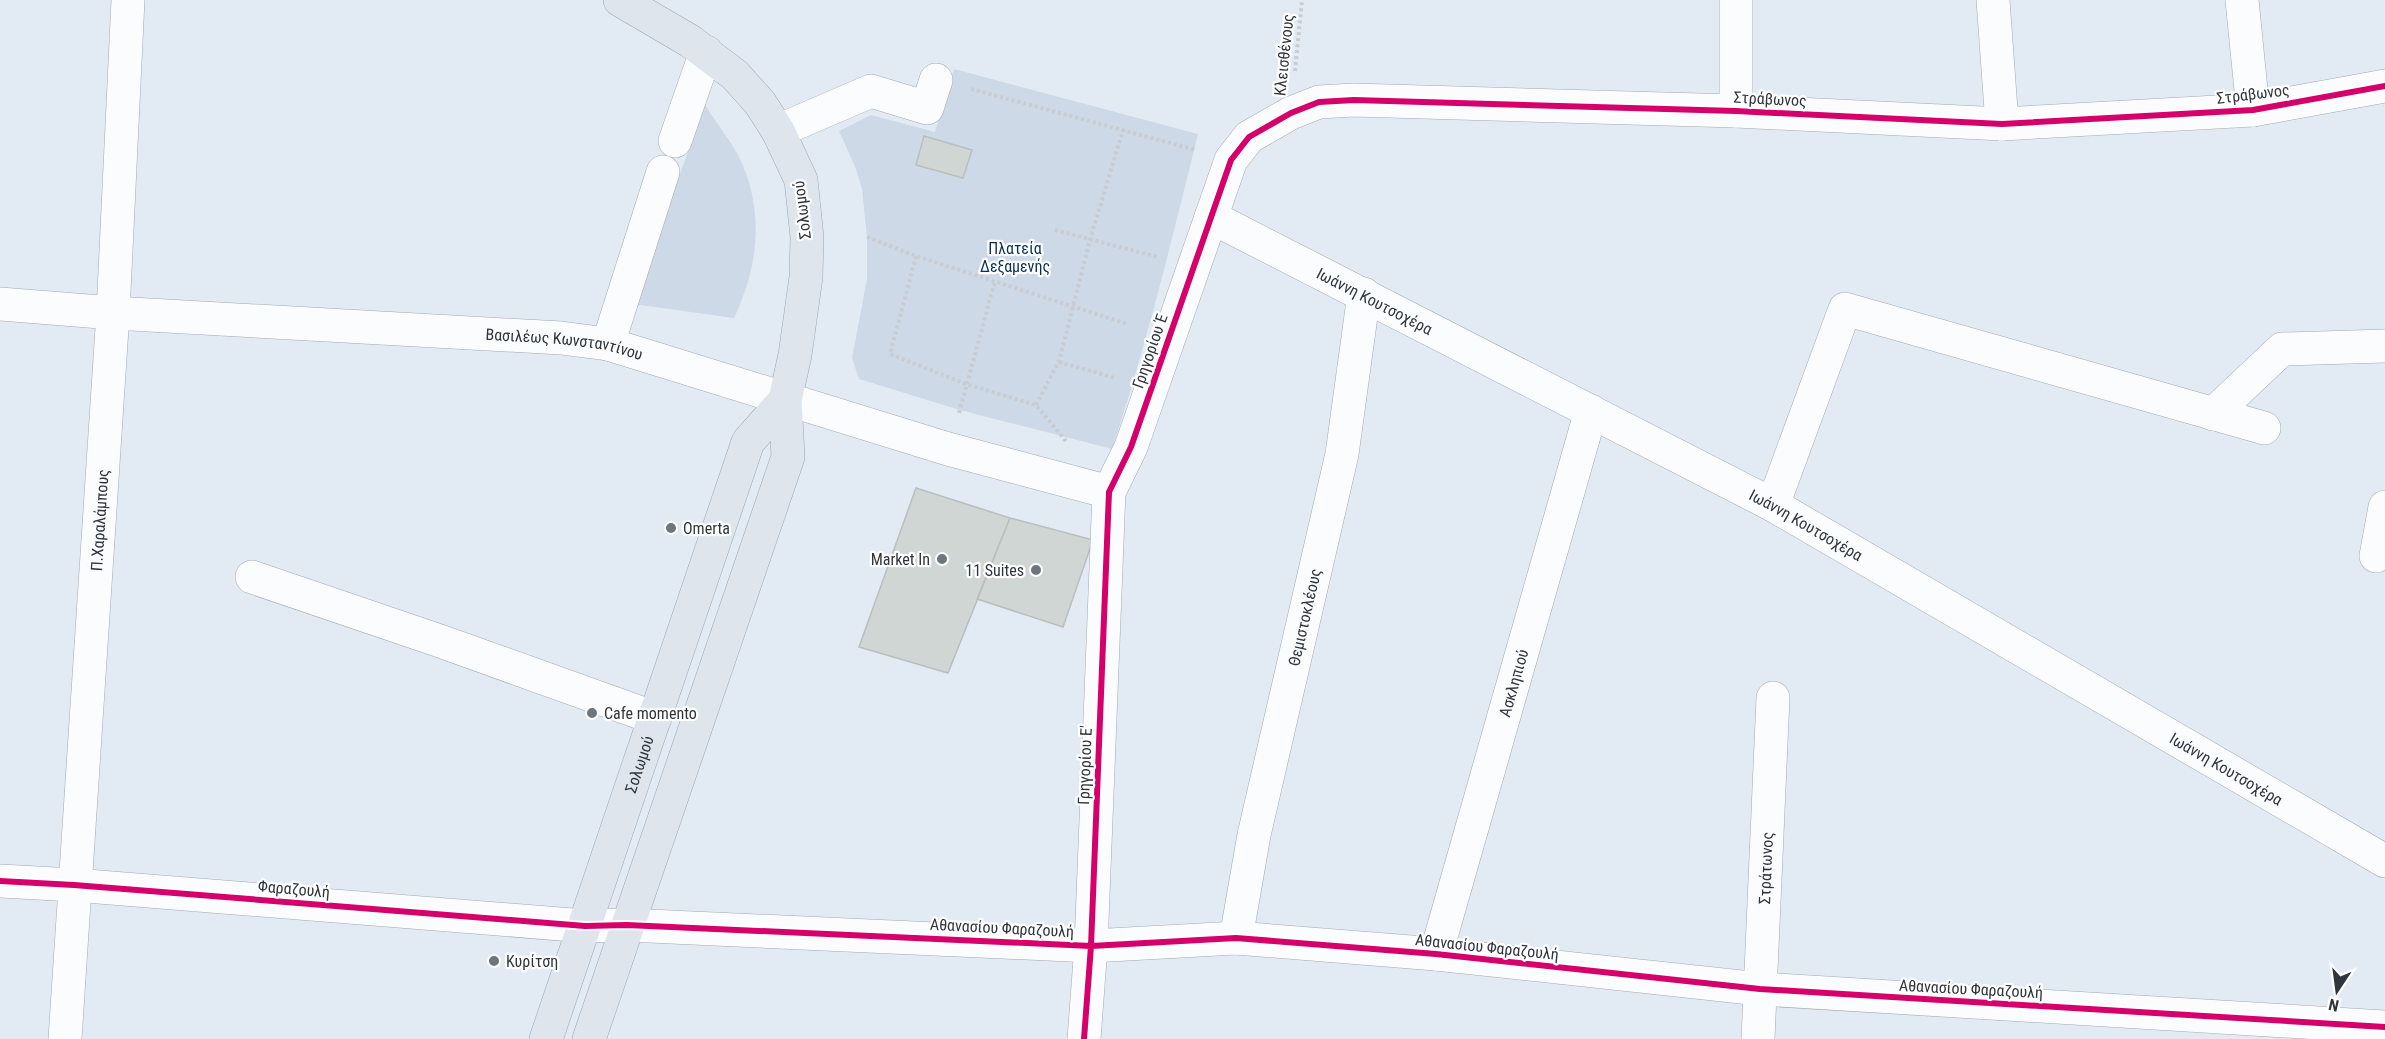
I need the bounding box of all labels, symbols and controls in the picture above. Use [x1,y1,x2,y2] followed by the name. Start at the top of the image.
[1270,13,1298,97] street label: Κλεισθένους
[2216,80,2290,108] street label: Στράβωνος
[1733,88,1807,110] street label: Στράβωνος
[789,180,815,240] street label: Σολωμού
[980,239,1050,276] park label: Πλατεία Δεξαμενής
[1314,263,1436,338] street label: Ιωάννη Κουτσοχέρα
[1128,311,1172,391] street label: Γρηγορίου Έ
[485,324,645,364] street label: Βασιλέως Κωνσταντίνου
[86,469,112,572] street label: Π.Χαραλάμπους
[1746,485,1866,565] street label: Ιωάννη Κουτσοχέρα
[683,519,730,538] place label: Omerta
[664,521,678,535] marker: Omerta
[871,550,930,569] place label: Market In
[935,552,949,566] marker: Market In
[965,561,1024,580] place label: 11 Suites
[1029,563,1043,577] marker: 11 Suites
[1284,567,1325,668] street label: Θεμιστοκλέους
[1495,647,1532,719] street label: Ασκληπιού
[604,704,697,723] place label: Cafe momento
[585,706,599,720] marker: Cafe momento
[1074,725,1096,805] street label: Γρηγορίου Ε'
[2167,728,2286,809] street label: Ιωάννη Κουτσοχέρα
[620,733,657,795] street label: Σολωμού
[1754,832,1777,905] street label: Στράτωνος
[257,876,331,902] street label: Φαραζουλή
[929,915,1075,941] street label: Αθανασίου Φαραζουλή
[1414,930,1560,964] street label: Αθανασίου Φαραζουλή
[506,952,558,971] place label: Κυρίτση
[487,954,501,968] marker: Κυρίτση
[2307,961,2367,1021] north arrow
[1898,976,2044,1002] street label: Αθανασίου Φαραζουλή
[2327,995,2341,1015] text: N

